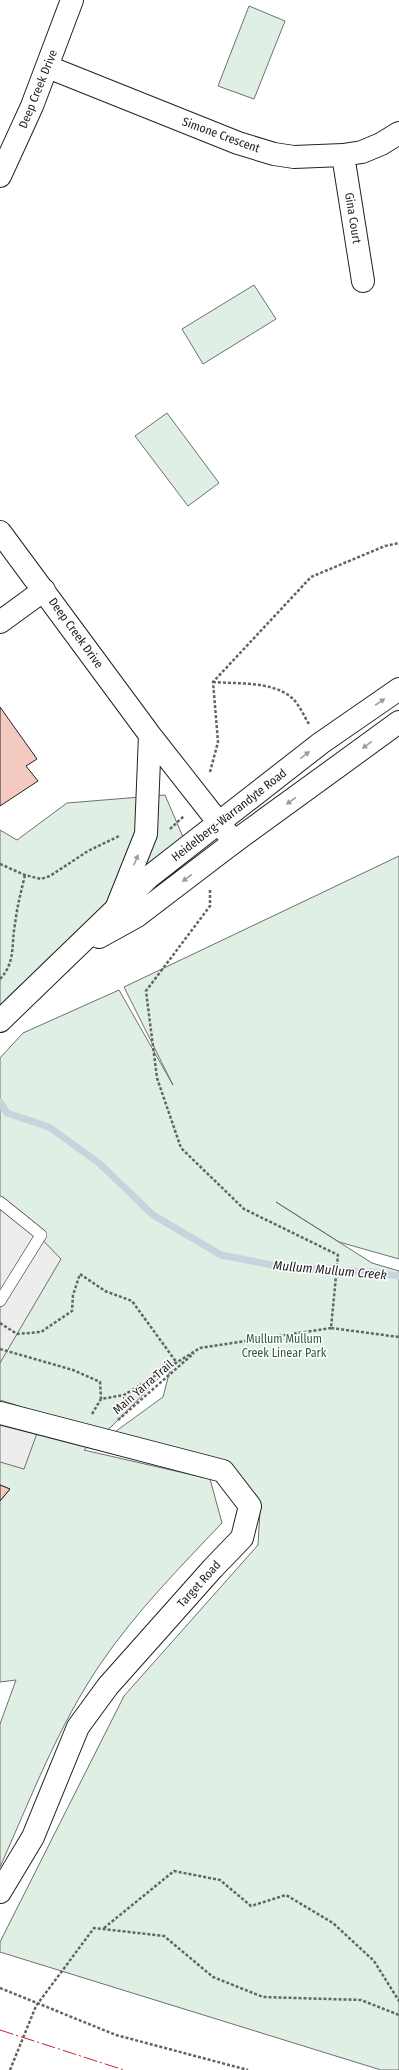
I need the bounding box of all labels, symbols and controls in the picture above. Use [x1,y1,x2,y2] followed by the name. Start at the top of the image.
[16,48,60,130] street label: Deep Creek Drive
[180,114,262,156] street label: Simone Crescent
[342,191,364,245] street label: Gina Court
[46,595,106,671] street label: Deep Creek Drive
[375,698,385,706] one-way arrow
[362,741,373,749] one-way arrow
[300,751,311,759] one-way arrow
[169,766,289,864] street label: Heidelberg-Warrandyte Road
[286,797,296,805] one-way arrow
[133,854,139,866] one-way arrow
[181,874,192,882] one-way arrow
[273,1258,388,1282] water label: Mullum Mullum Creek
[242,1332,327,1360] park label: Mullum Mullum Creek Linear Park
[110,1357,176,1417] street label: Main Yarra Trail
[174,1558,224,1610] street label: Target Road

